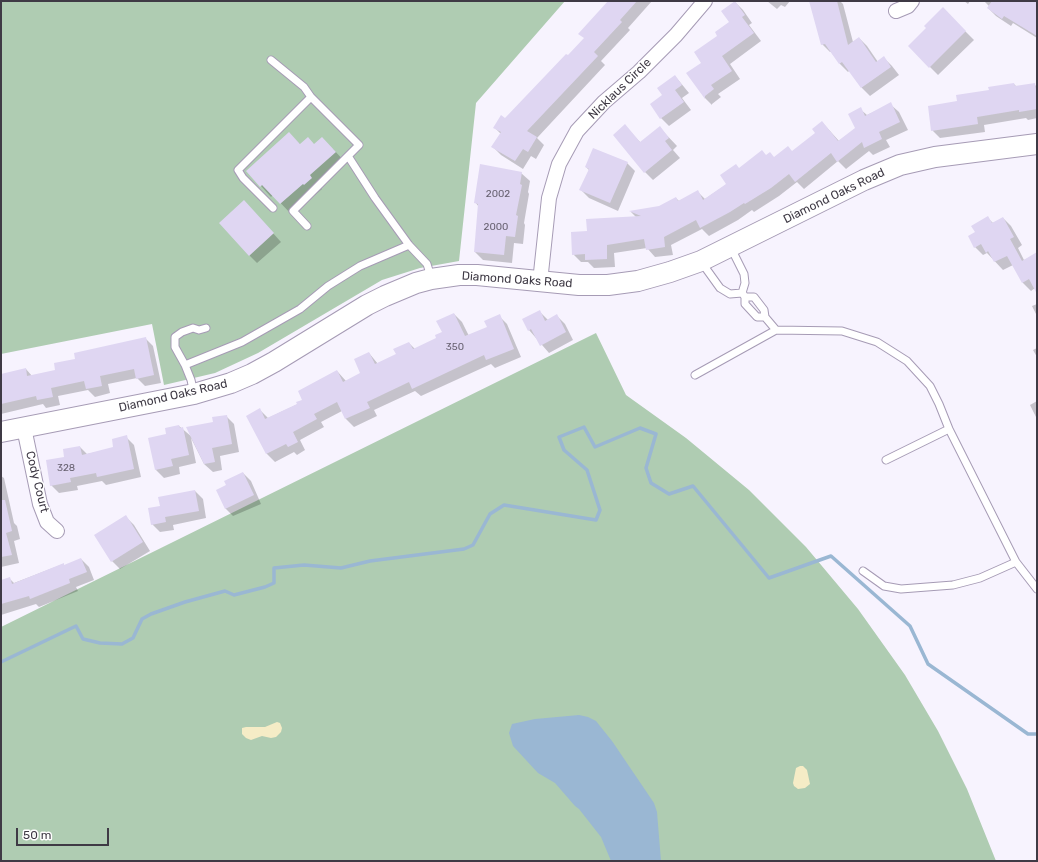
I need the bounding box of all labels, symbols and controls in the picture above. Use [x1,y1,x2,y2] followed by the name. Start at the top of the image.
[586,56,654,122] street label: Nicklaus Circle
[781,165,887,227] street label: Diamond Oaks Road
[486,188,510,200] house number: 2002
[484,221,508,233] house number: 2000
[461,269,573,291] street label: Diamond Oaks Road
[446,341,464,353] house number: 350
[117,376,229,416] street label: Diamond Oaks Road
[22,450,52,514] street label: Cody Court
[57,462,75,474] house number: 328
[18,820,111,846] scale bar
[23,828,51,842] text: 50 m

